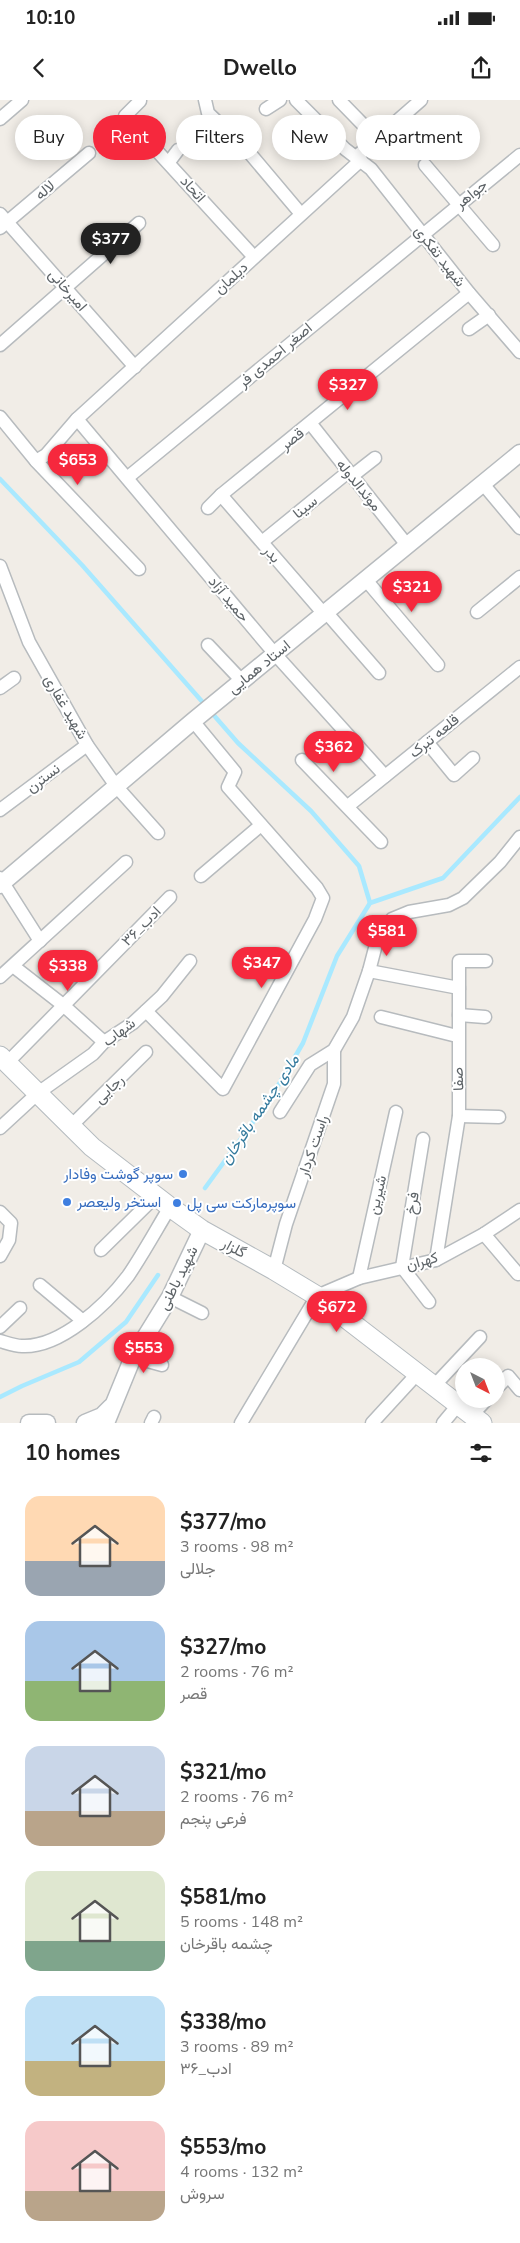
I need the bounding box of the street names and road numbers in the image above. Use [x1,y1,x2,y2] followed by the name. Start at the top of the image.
[176,171,210,207] street label: اتحاد
[450,175,491,214] street label: جواهر
[31,176,59,204] street label: لاله
[410,221,470,291] street label: شهید تفکری
[210,257,252,299] street label: دیلمان
[44,265,92,315] street label: امیرخانی
[233,318,316,393] street label: اصغر احمدی فر
[275,423,308,455] street label: قصر
[332,455,386,515] street label: موئدالدوله
[289,491,322,523] street label: سینا
[258,540,285,567] street label: بدر
[204,572,254,626] street label: حمید آزاد
[223,635,295,699] street label: استاد همایی
[39,671,93,743] street label: شهید غفاری
[405,710,463,762] street label: قلعه تبرک
[22,759,64,797] street label: نسترن
[117,902,165,950] street label: ۳۶_ادب
[98,1013,140,1051] street label: شهاب
[448,1067,468,1091] street label: صفا
[90,1070,128,1108] street label: رجایی
[293,1112,333,1181] street label: راست کردار
[363,1173,391,1217] street label: شیرین
[400,1190,425,1216] street label: فرخ
[217,1233,250,1263] street label: گلزار
[153,1242,203,1313] street label: شهید باطنی
[404,1247,441,1275] street label: کهران

